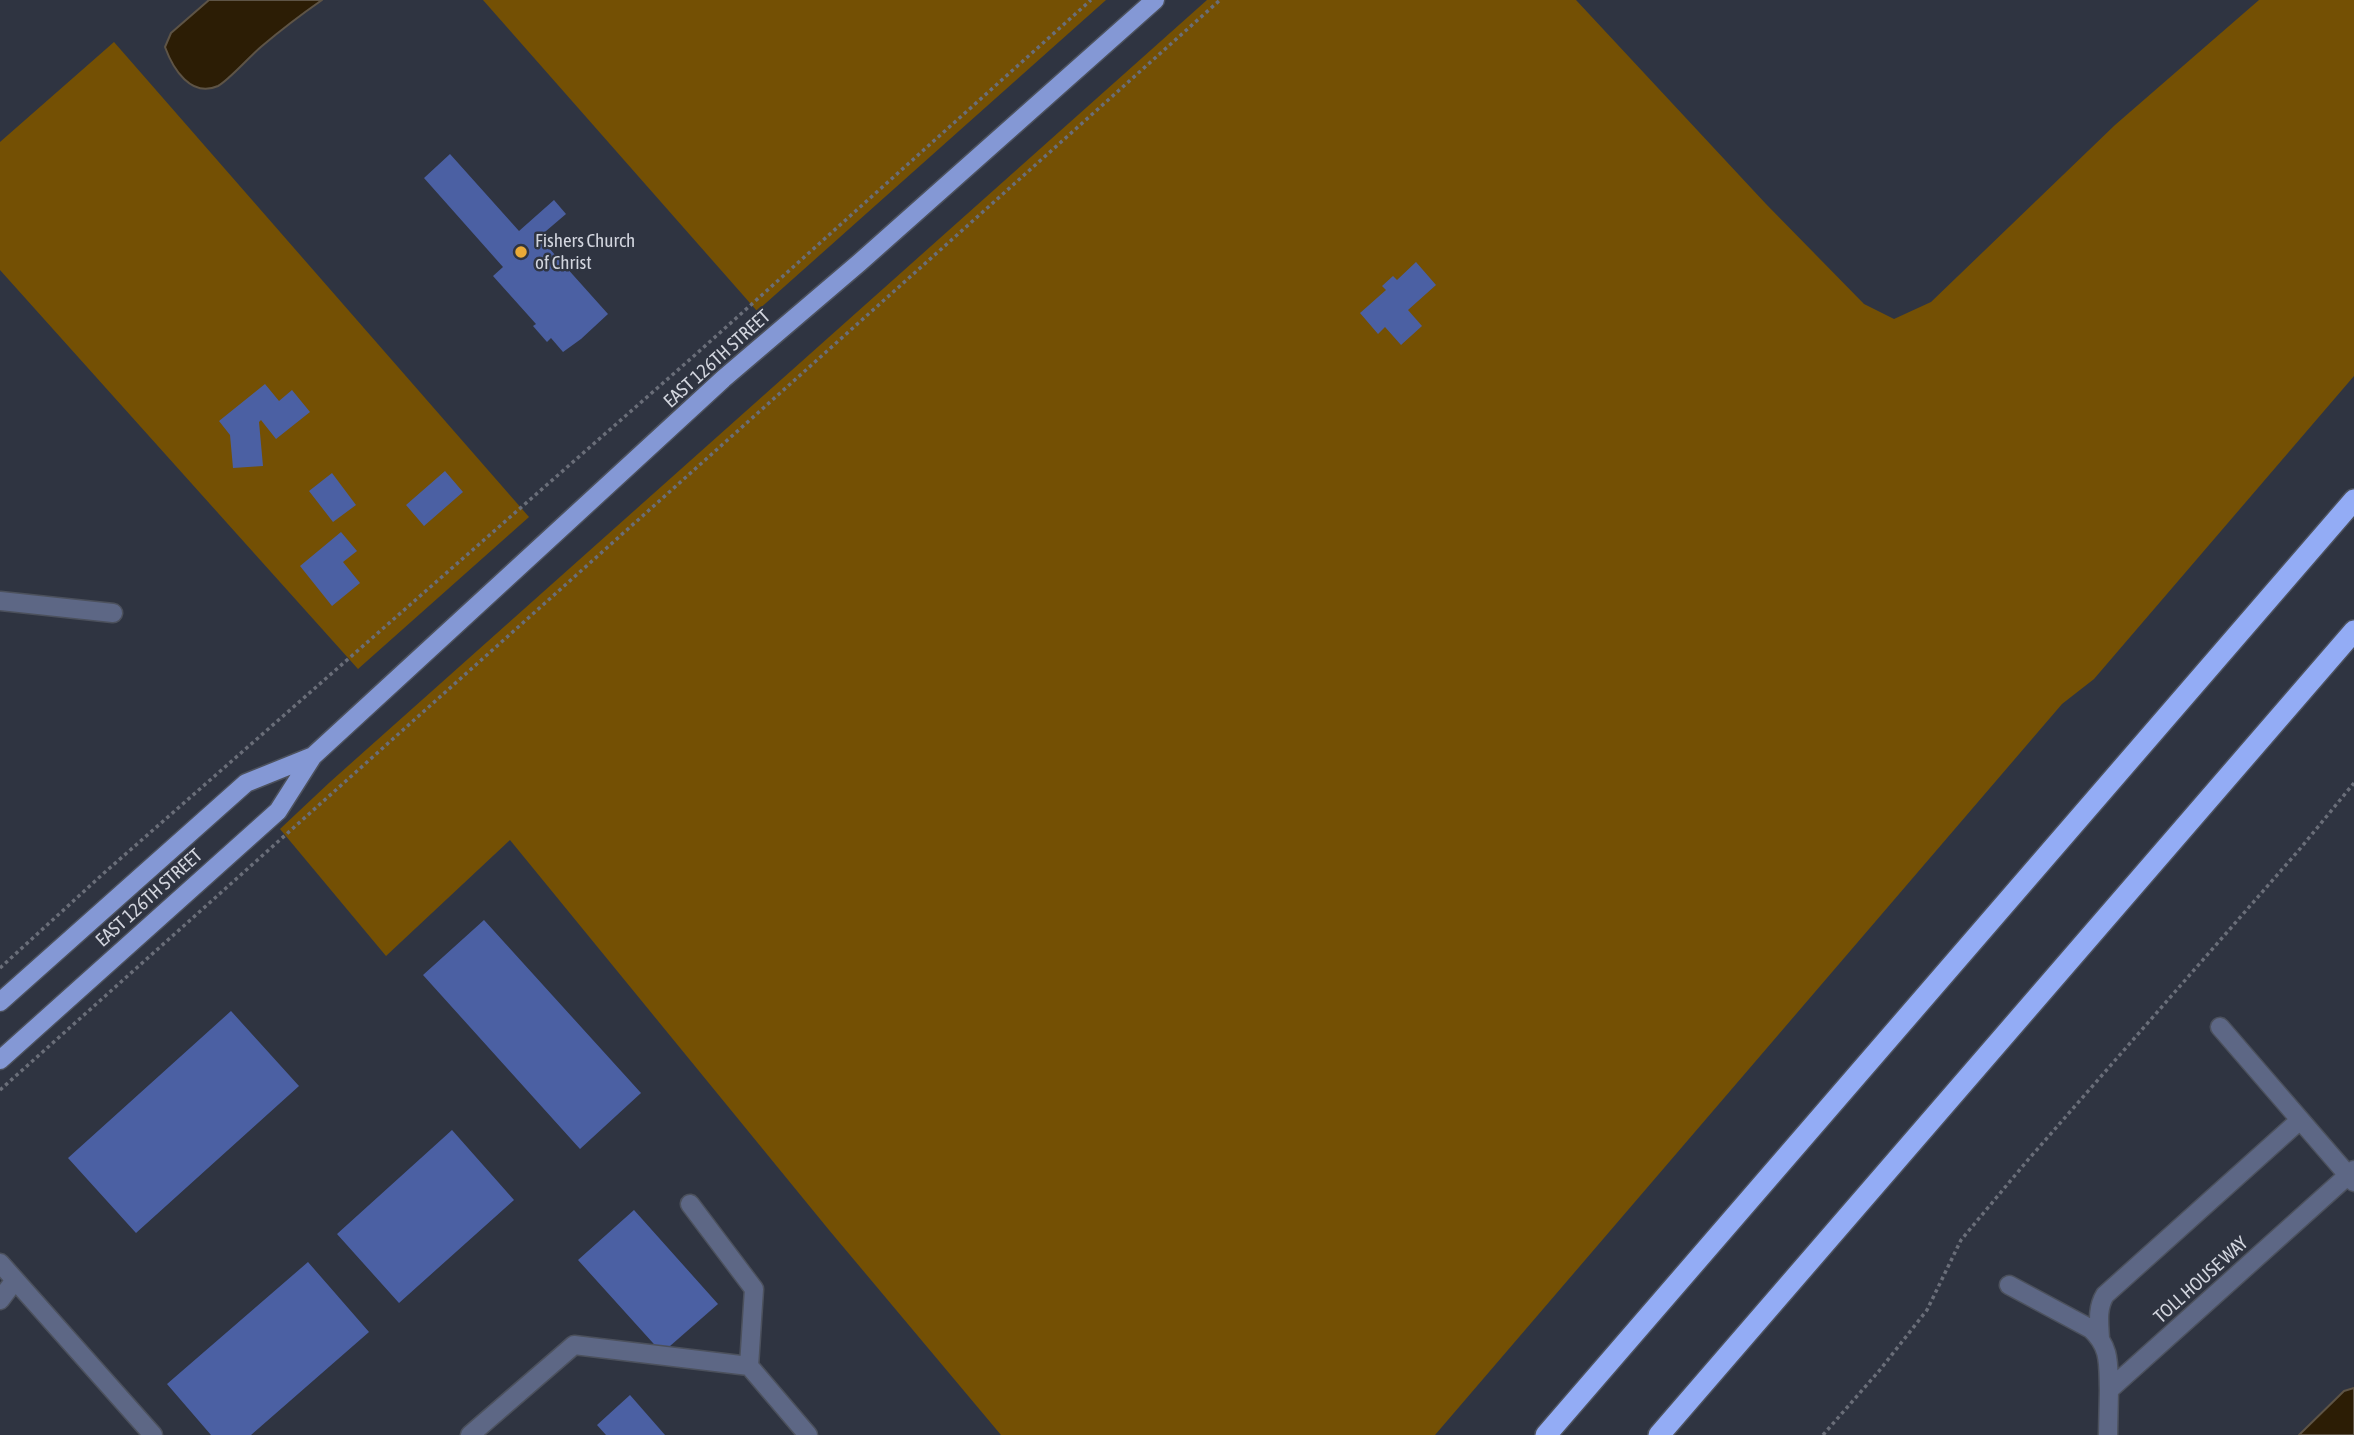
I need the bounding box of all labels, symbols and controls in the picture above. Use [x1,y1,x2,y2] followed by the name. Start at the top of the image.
[535,230,635,274] place label: Fishers Church of Christ
[513,244,529,260] marker: Fishers Church of Christ
[659,305,775,413] street label: EAST 126TH STREET
[91,844,207,952] street label: EAST 126TH STREET
[2149,1232,2253,1328] street label: TOLL HOUSE WAY

